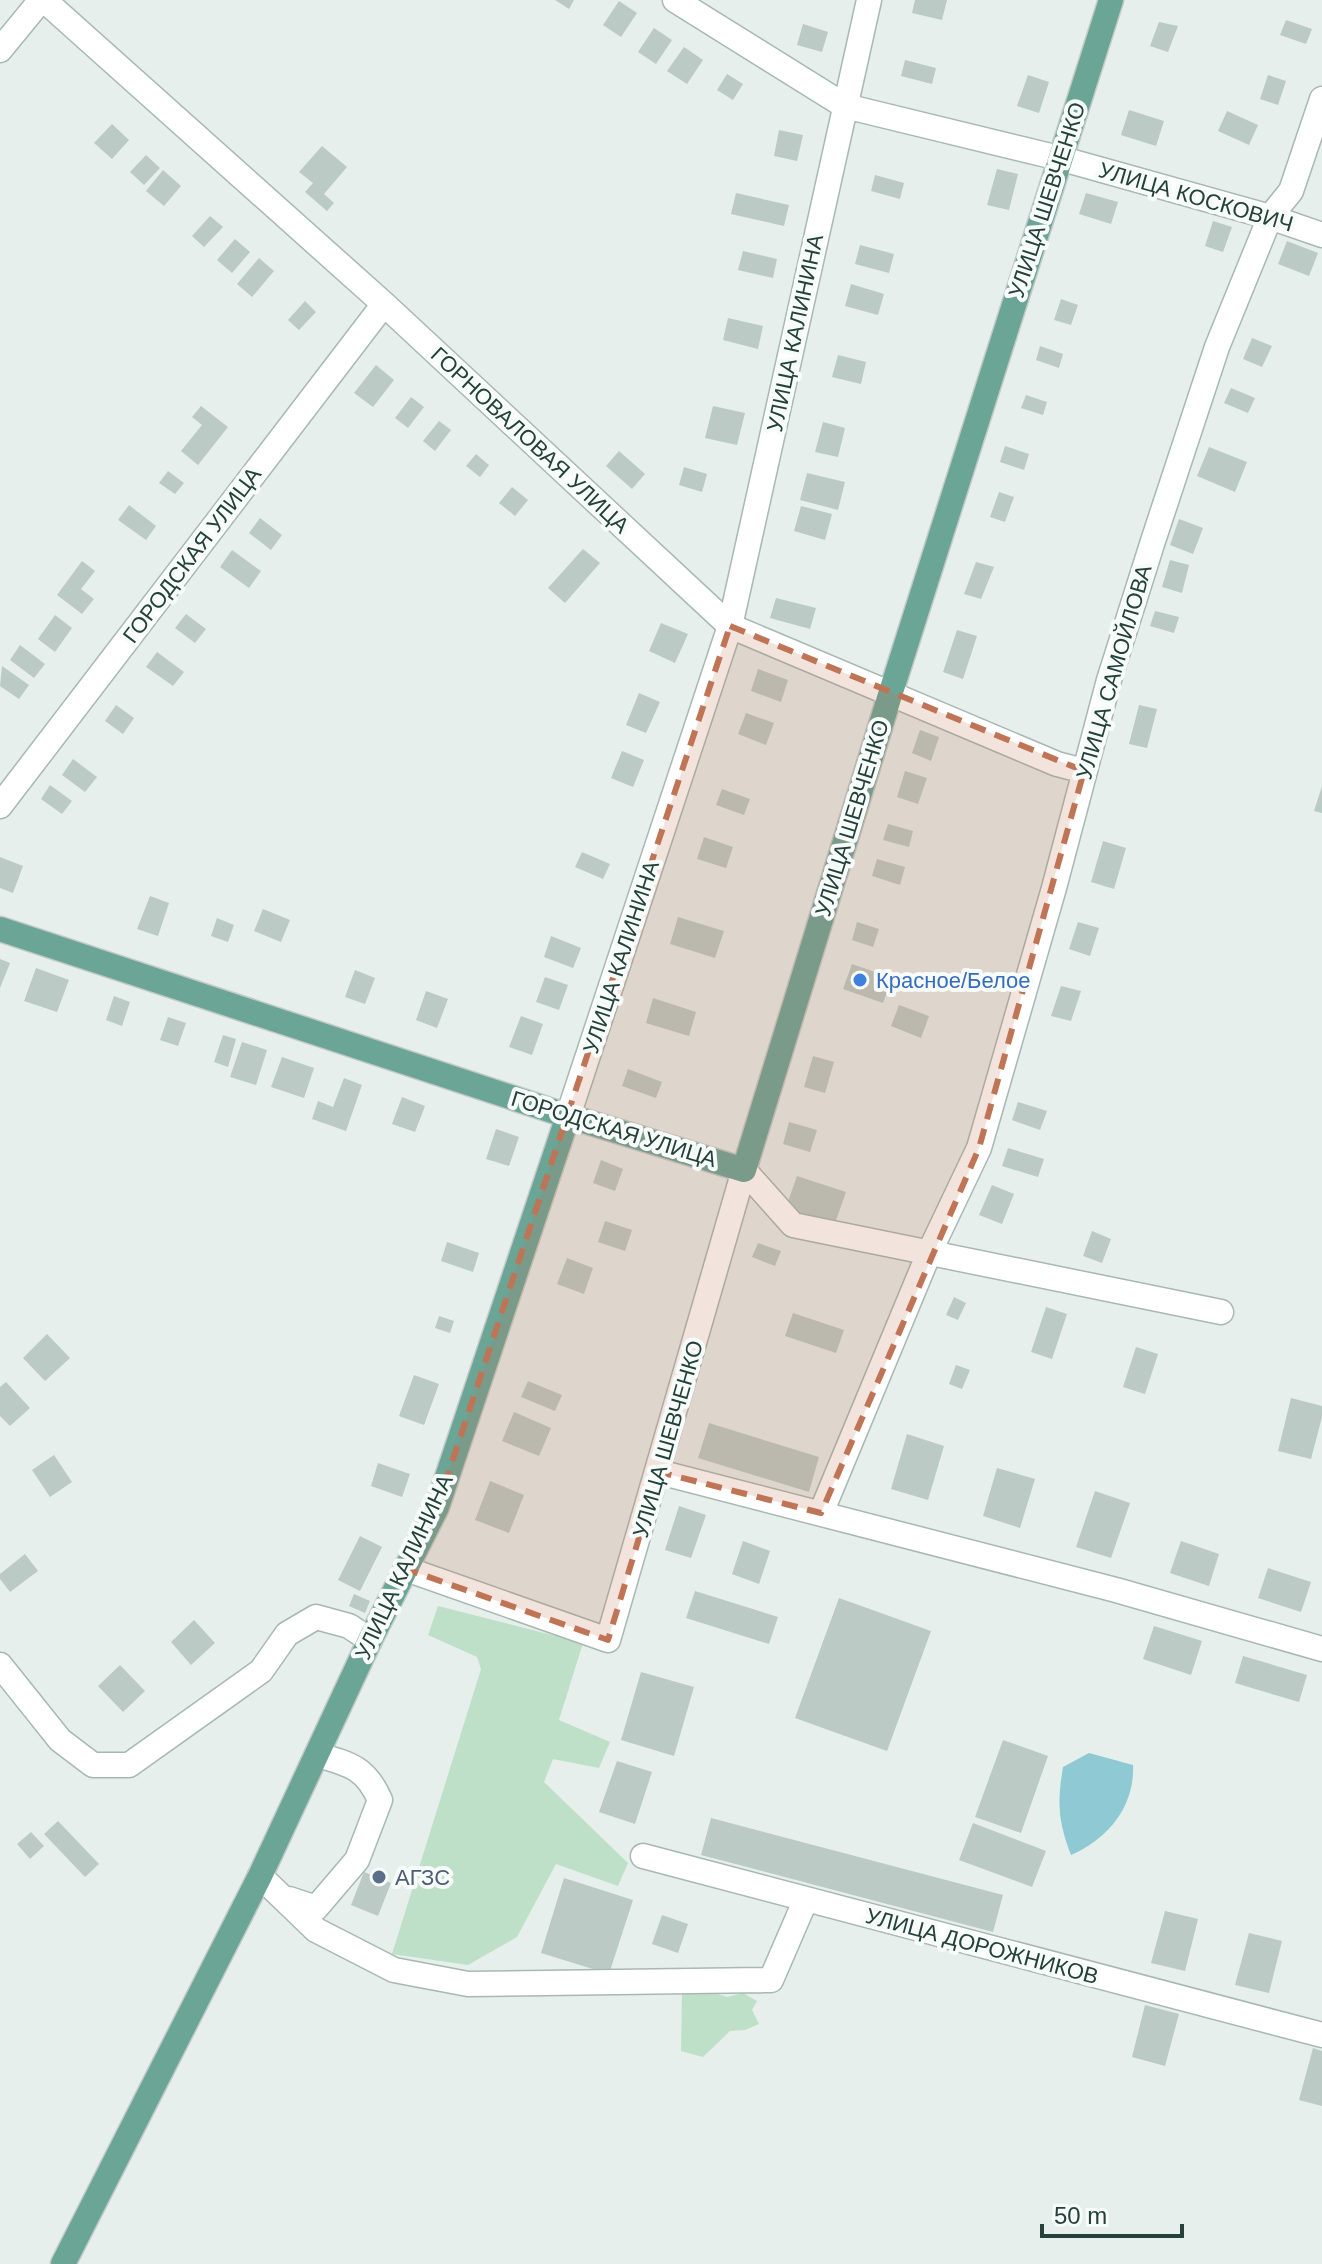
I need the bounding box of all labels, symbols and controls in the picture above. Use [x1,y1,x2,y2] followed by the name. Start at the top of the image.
[1004,99,1090,301] street label: УЛИЦА ШЕВЧЕНКО
[1096,157,1296,237] street label: УЛИЦА КОСКОВИЧ
[762,232,828,434] street label: УЛИЦА КАЛИНИНА
[426,342,634,538] street label: ГОРНОВАЛОВАЯ УЛИЦА
[118,462,266,648] street label: ГОРОДСКАЯ УЛИЦА
[1071,562,1157,782] street label: УЛИЦА САМОЙЛОВА
[810,717,894,919] street label: УЛИЦА ШЕВЧЕНКО
[578,857,664,1056] street label: УЛИЦА КАЛИНИНА
[876,968,1031,993] place label: Красное/Белое
[851,971,869,989] marker: Красное/Белое
[508,1086,720,1172] street label: ГОРОДСКАЯ УЛИЦА
[628,1338,708,1540] street label: УЛИЦА ШЕВЧЕНКО
[350,1470,458,1663] street label: УЛИЦА КАЛИНИНА
[395,1865,450,1890] place label: АГЗС
[370,1868,388,1886] marker: АГЗС
[863,1903,1101,1989] street label: УЛИЦА ДОРОЖНИКОВ
[1042,2188,1182,2238] scale bar
[1054,2202,1107,2229] text: 50 m

